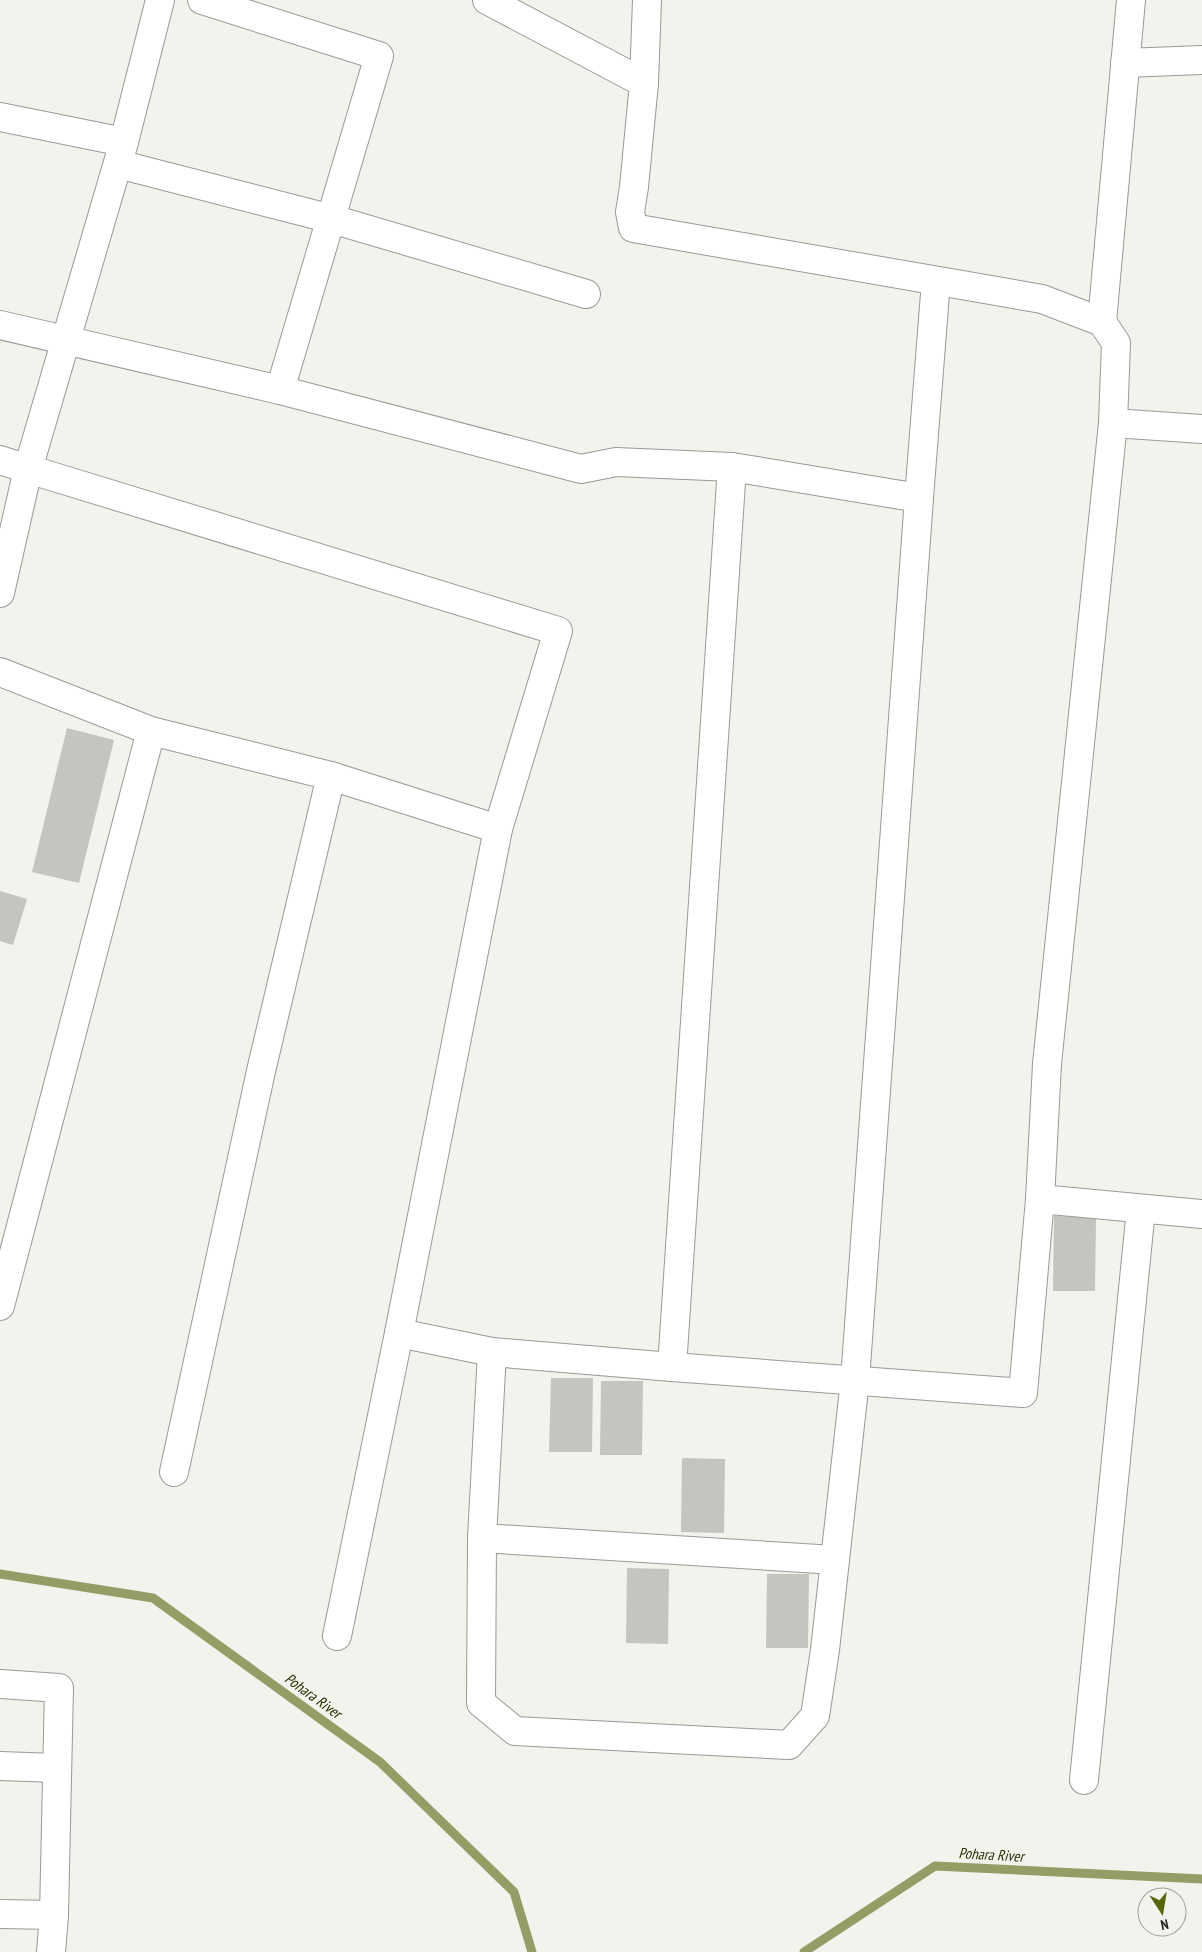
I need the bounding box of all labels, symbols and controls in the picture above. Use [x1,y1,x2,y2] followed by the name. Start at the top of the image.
[281,1669,347,1724] water label: Pohara River
[958,1843,1026,1866] water label: Pohara River
[1137,1887,1187,1937] north arrow
[1159,1915,1170,1934] text: N

